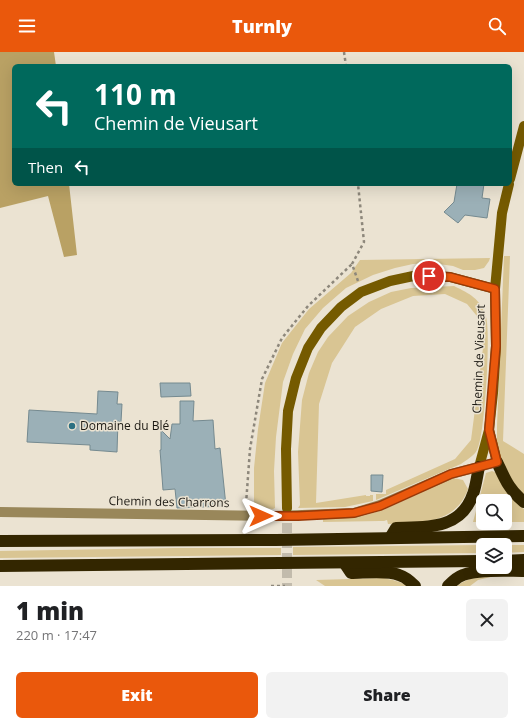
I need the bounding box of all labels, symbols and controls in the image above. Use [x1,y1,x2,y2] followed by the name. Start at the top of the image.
[232,14,292,38] text: Turnly
[16,15,38,37] icon: menu
[486,15,508,37] icon: search
[94,75,177,113] text: 110 m
[28,80,80,132] icon: left
[94,111,258,135] text: Chemin de Vieusart
[71,156,93,178] icon: left
[28,157,63,177] text: Then
[412,259,446,293] pin
[418,265,440,287] icon: arrive
[468,304,489,414] street label: Chemin de Vieusart
[80,417,170,434] place label: Domaine du Blé
[67,421,77,431] marker: Domaine du Blé
[108,492,230,511] street label: Chemin des Charrons
[476,494,512,574] map controls
[476,494,512,530] button: search
[240,495,282,537] position arrow
[476,538,512,574] button: layers
[16,594,84,627] text: 1 min
[466,599,508,641] button: close
[16,626,97,644] text: 220 m · 17:47
[16,672,258,718] button: Exit
[266,672,508,718] button: Share

